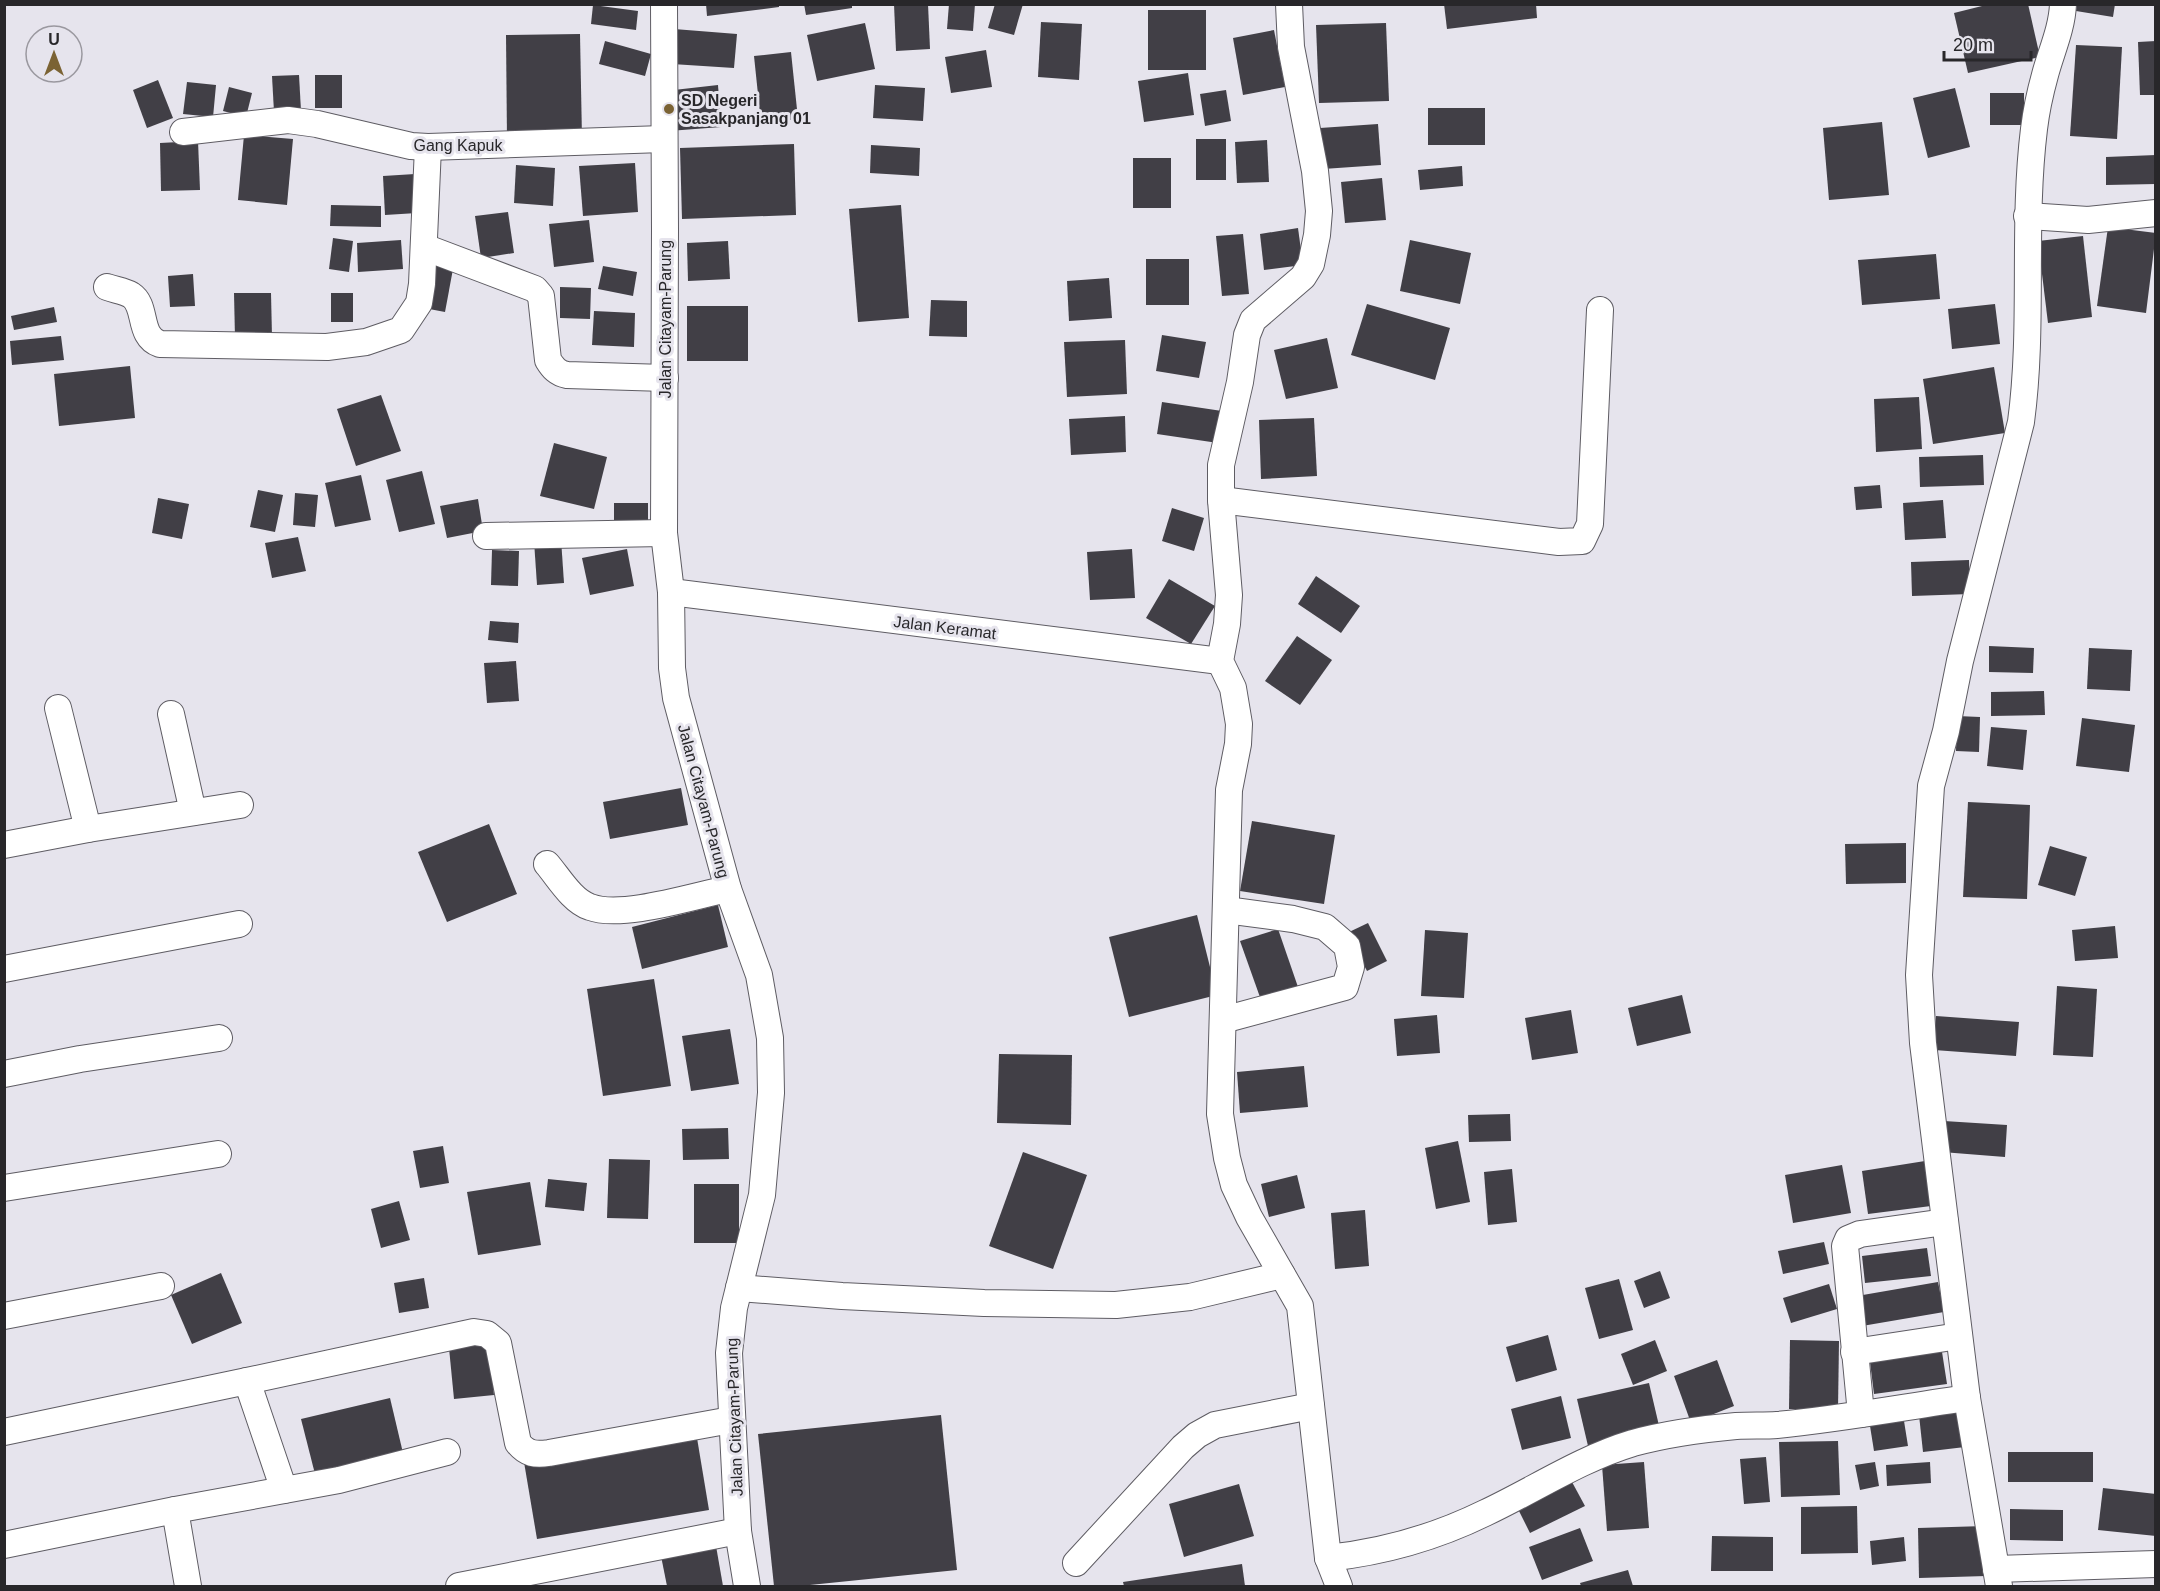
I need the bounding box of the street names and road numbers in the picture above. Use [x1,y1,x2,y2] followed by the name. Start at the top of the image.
[414,137,503,154] street label: Gang Kapuk
[657,240,674,398] street label: Jalan Citayam-Parung
[893,613,998,642] street label: Jalan Keramat
[675,722,732,880] street label: Jalan Citayam-Parung
[723,1338,746,1496] street label: Jalan Citayam-Parung

